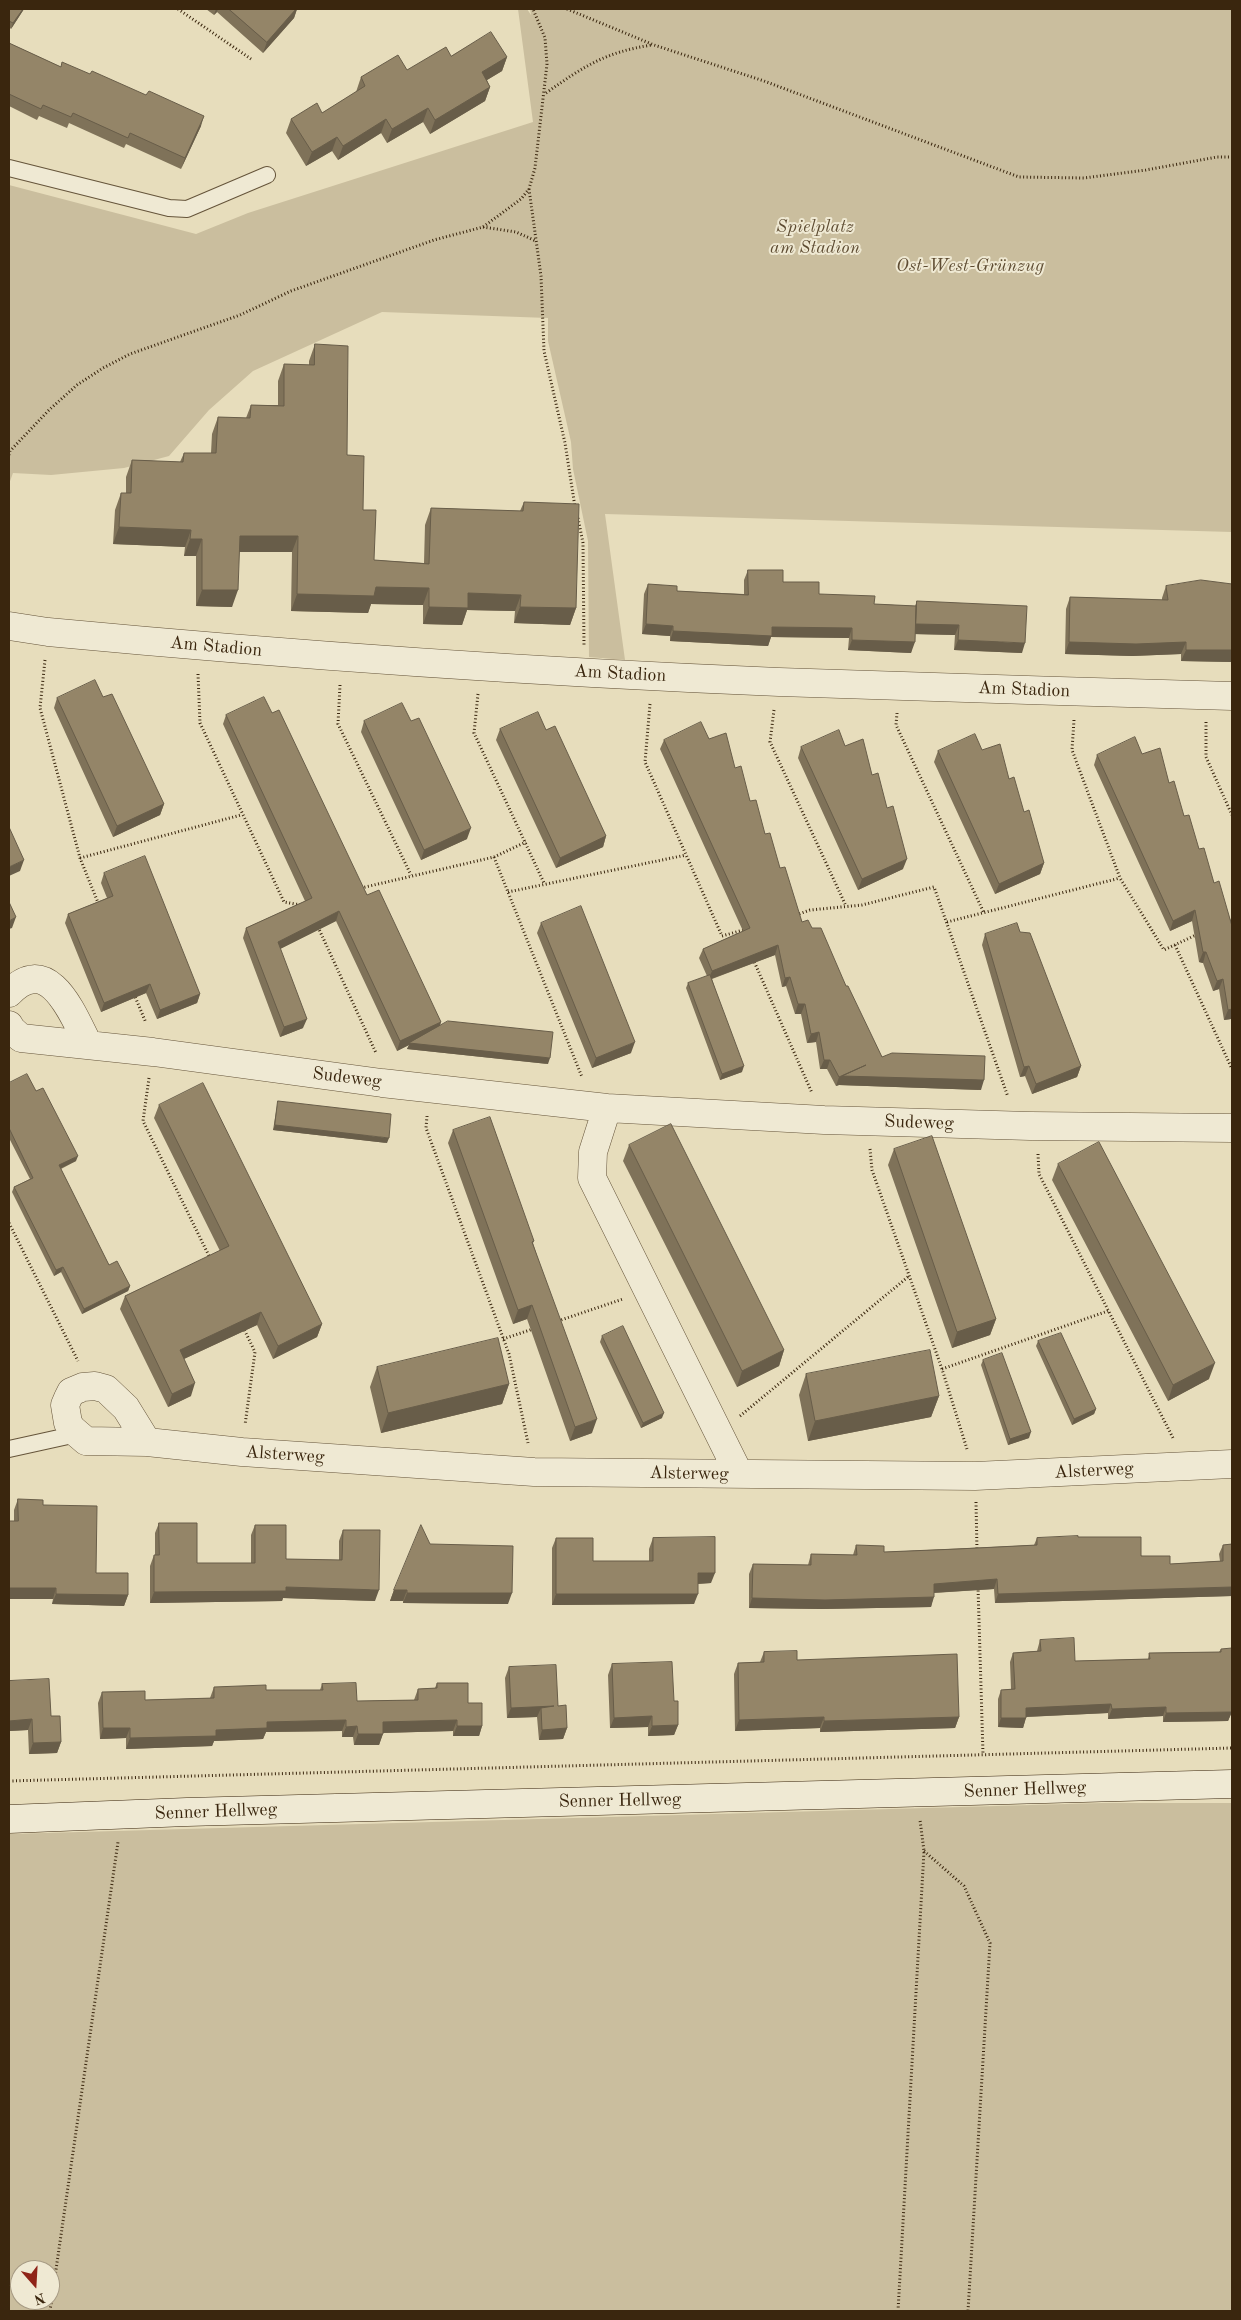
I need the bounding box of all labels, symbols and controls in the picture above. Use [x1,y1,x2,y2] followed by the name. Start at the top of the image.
[770,216,860,258] park label: Spielplatz am Stadion
[896,255,1044,277] park label: Ost-West-Grünzug
[169,632,263,662] street label: Am Stadion
[573,661,667,687] street label: Am Stadion
[977,678,1071,702] street label: Am Stadion
[311,1063,383,1093] street label: Sudeweg
[884,1111,954,1135] street label: Sudeweg
[245,1441,325,1469] street label: Alsterweg
[1054,1458,1134,1484] street label: Alsterweg
[649,1463,729,1485] street label: Alsterweg
[963,1777,1087,1803] street label: Senner Hellweg
[558,1789,682,1813] street label: Senner Hellweg
[154,1799,278,1825] street label: Senner Hellweg
[10,2260,60,2310] north arrow
[32,2290,47,2307] text: N

